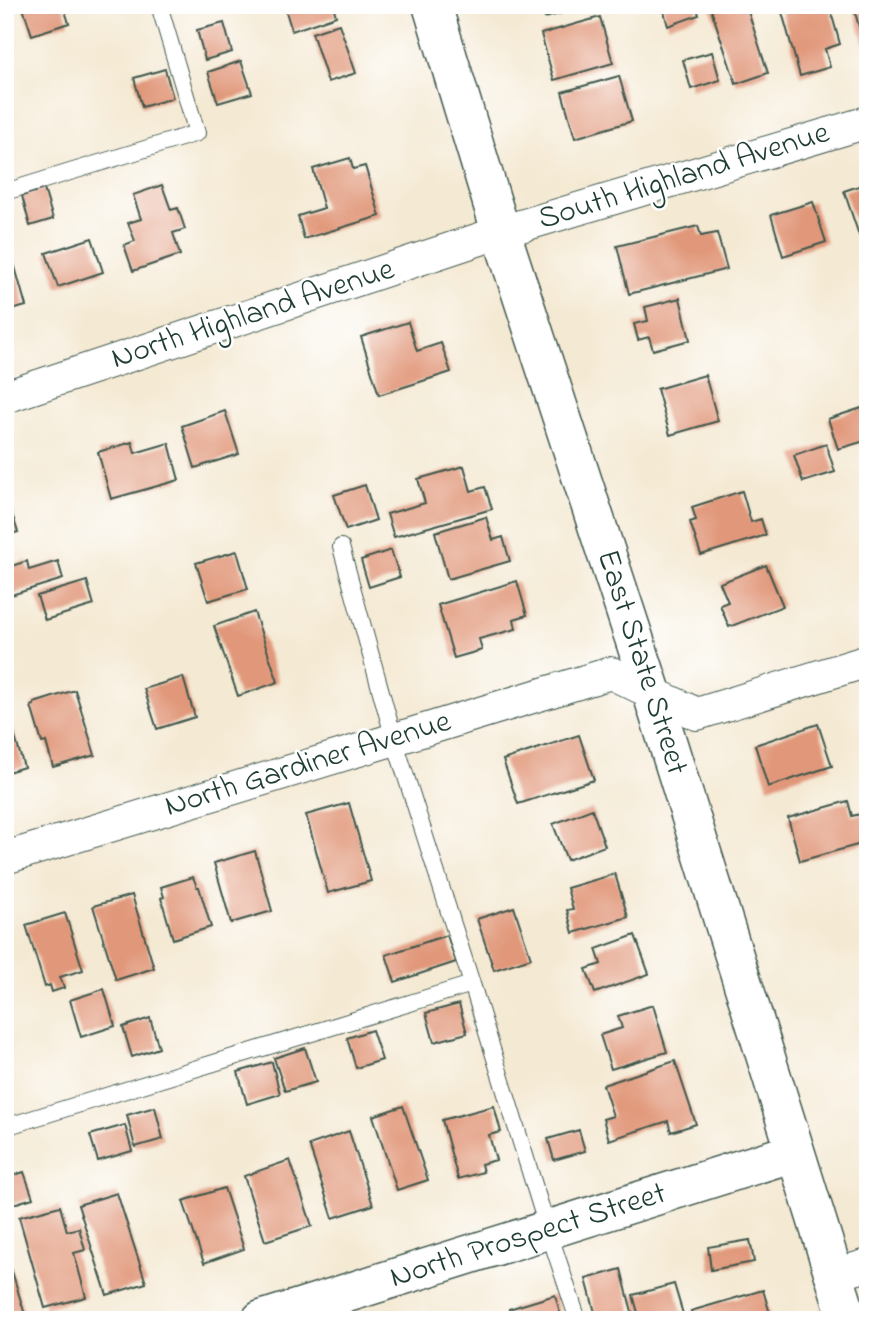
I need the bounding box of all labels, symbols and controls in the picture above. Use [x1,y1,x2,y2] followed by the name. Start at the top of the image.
[533,110,836,244] street label: South Highland Avenue
[106,247,401,383] street label: North Highland Avenue
[583,544,700,781] street label: East State Street
[159,699,457,831] street label: North Gardiner Avenue
[384,1170,672,1301] street label: North Prospect Street

